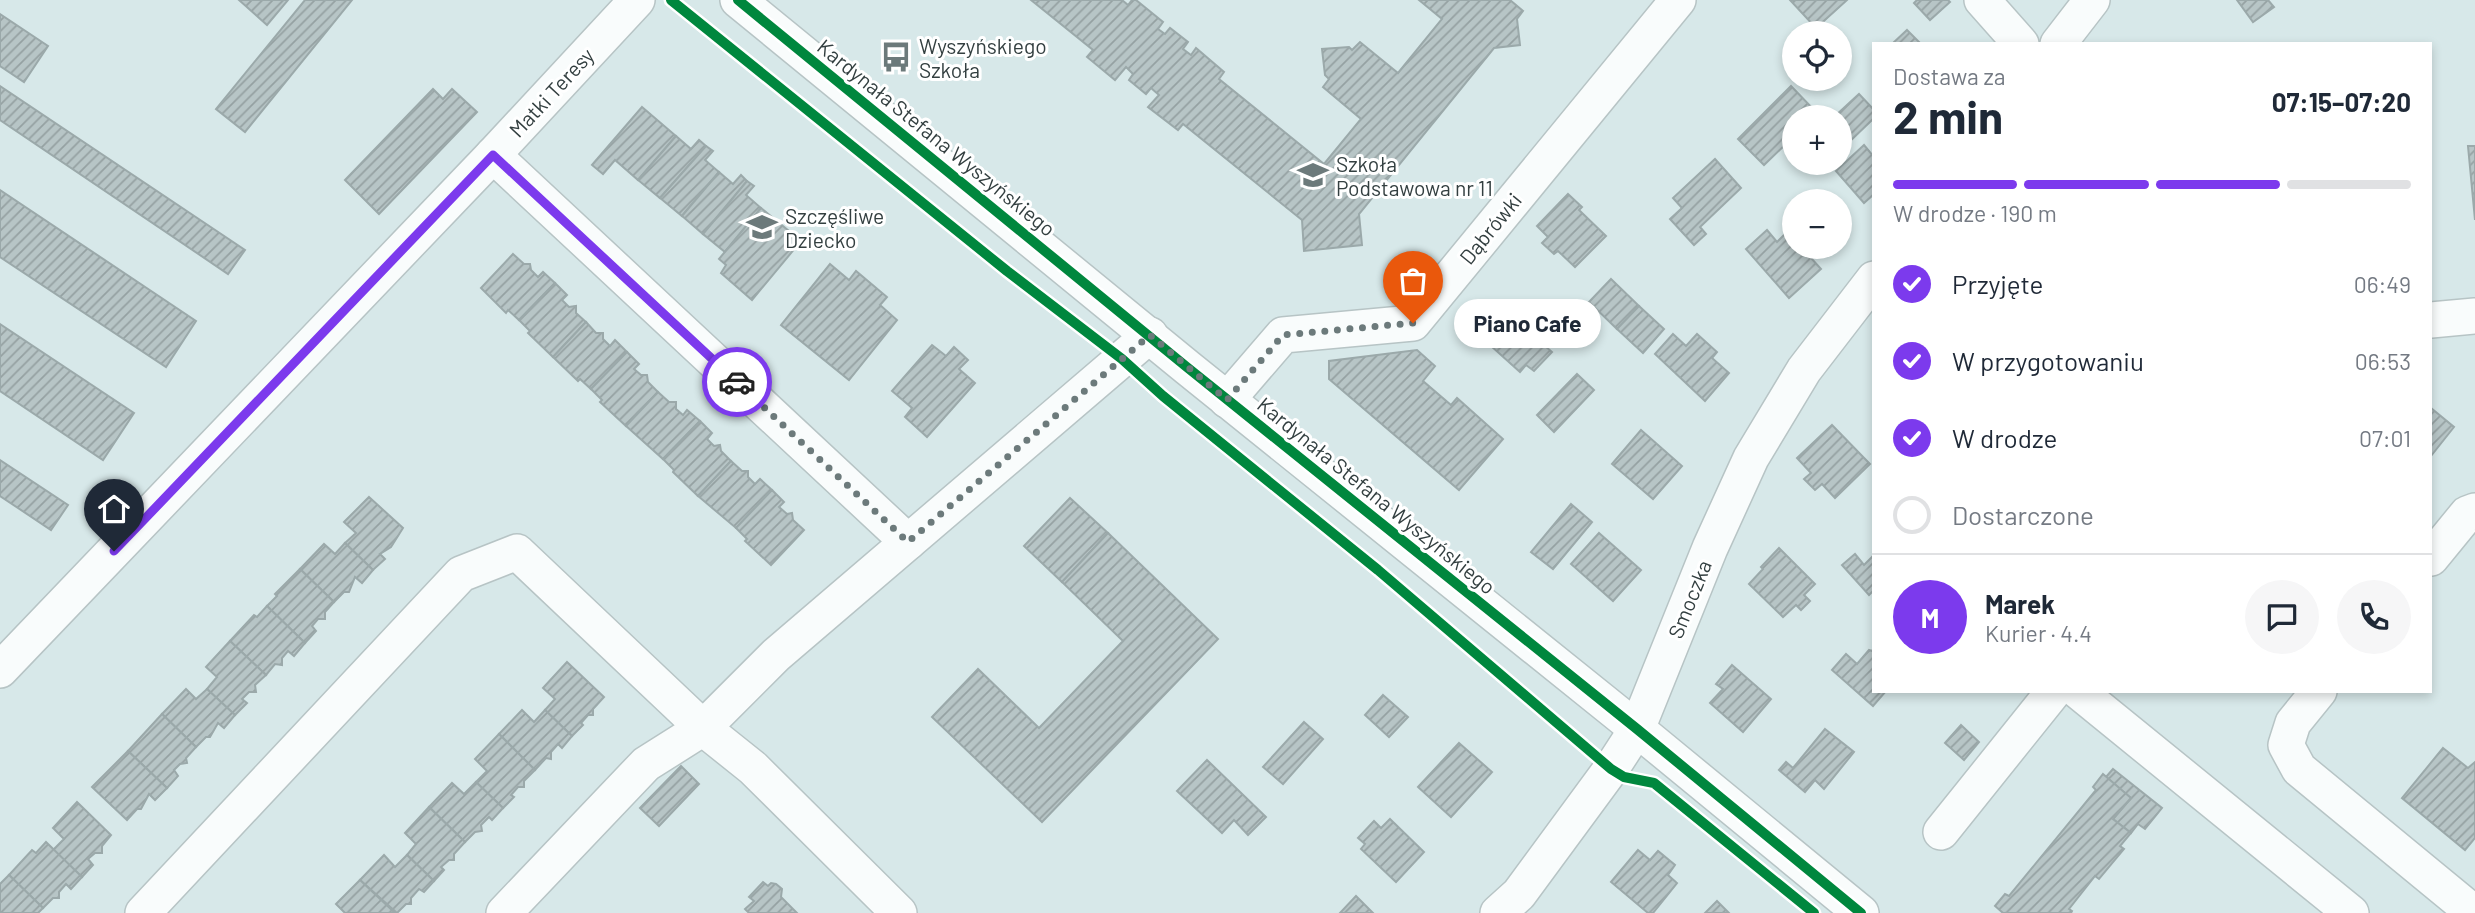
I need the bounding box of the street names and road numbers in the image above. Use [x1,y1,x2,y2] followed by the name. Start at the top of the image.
[813,33,1061,241] street label: Kardynała Stefana Wyszyńskiego
[503,42,599,142] street label: Matki Teresy
[1454,187,1526,269] street label: Dąbrówki
[1253,391,1501,599] street label: Kardynała Stefana Wyszyńskiego
[1662,556,1716,642] street label: Smoczka

